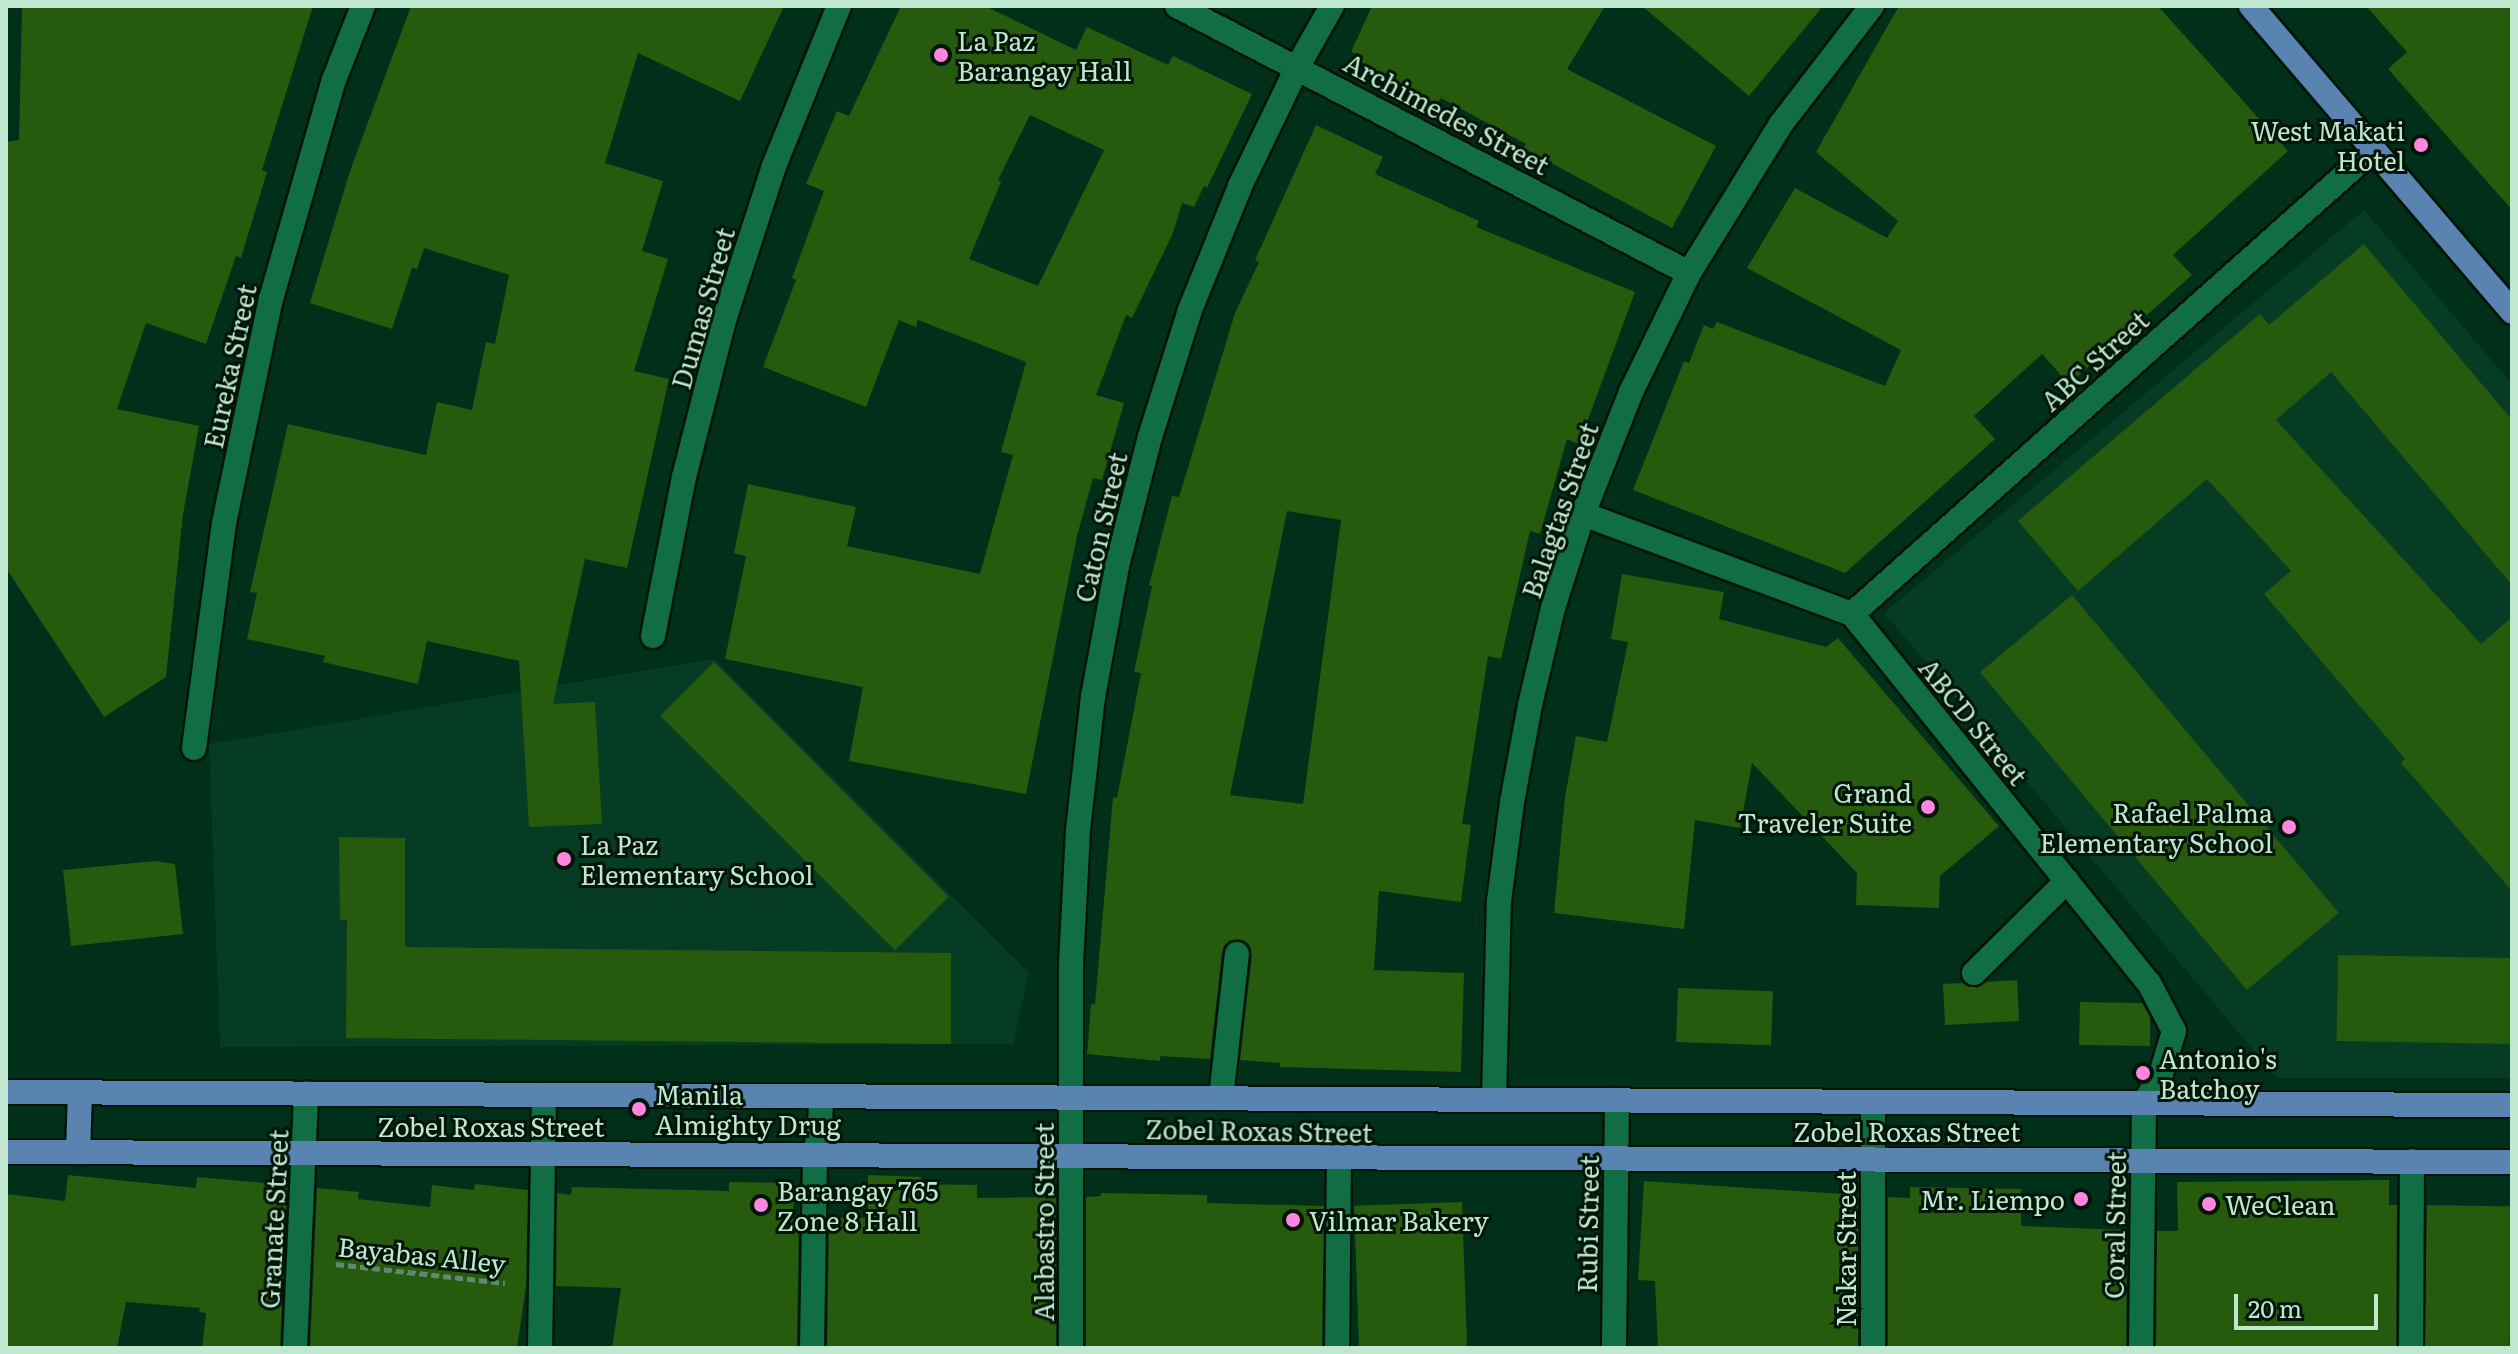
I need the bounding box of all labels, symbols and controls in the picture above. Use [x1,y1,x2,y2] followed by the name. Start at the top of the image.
[957,24,1131,86] place label: La Paz Barangay Hall
[932,46,950,64] marker: La Paz Barangay Hall
[1339,46,1555,180] street label: Archimedes Street
[2251,114,2405,176] place label: West Makati Hotel
[2412,136,2430,154] marker: West Makati Hotel
[664,224,740,392] street label: Dumas Street
[196,281,262,451] street label: Eureka Street
[2034,304,2154,416] street label: ABC Street
[1514,418,1604,602] street label: Balagtas Street
[1068,449,1132,605] street label: Caton Street
[1913,651,2035,791] street label: ABCD Street
[1738,776,1912,838] place label: Grand Traveler Suite
[2039,796,2273,858] place label: Rafael Palma Elementary School
[1919,798,1937,816] marker: Grand Traveler Suite
[2280,818,2298,836] marker: Rafael Palma Elementary School
[580,828,814,890] place label: La Paz Elementary School
[555,850,573,868] marker: La Paz Elementary School
[2159,1042,2277,1104] place label: Antonio's Batchoy
[2134,1064,2152,1082] marker: Antonio's Batchoy
[655,1078,841,1140] place label: Manila Almighty Drug
[630,1100,648,1118] marker: Manila Almighty Drug
[378,1110,604,1142] street label: Zobel Roxas Street
[1145,1112,1373,1148] street label: Zobel Roxas Street
[1794,1115,2020,1147] street label: Zobel Roxas Street
[1027,1123,1059,1321] street label: Alabastro Street
[253,1129,293,1309] street label: Granate Street
[2097,1151,2131,1299] street label: Coral Street
[1570,1155,1604,1293] street label: Rubi Street
[1829,1171,1861,1327] street label: Nakar Street
[777,1174,939,1236] place label: Barangay 765 Zone 8 Hall
[1920,1183,2065,1215] place label: Mr. Liempo
[2225,1188,2335,1220] place label: WeClean
[2072,1190,2090,1208] marker: Mr. Liempo
[2200,1195,2218,1213] marker: WeClean
[752,1196,770,1214] marker: Barangay 765 Zone 8 Hall
[1309,1204,1489,1236] place label: Vilmar Bakery
[1284,1211,1302,1229] marker: Vilmar Bakery
[337,1230,507,1278] street label: Bayabas Alley
[2238,1278,2382,1328] scale bar
[2248,1290,2302,1325] text: 20 m

